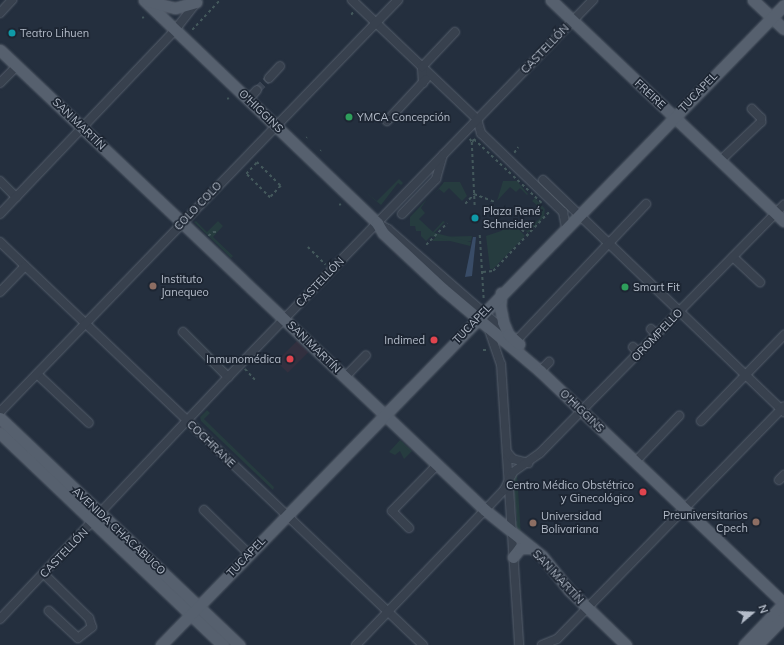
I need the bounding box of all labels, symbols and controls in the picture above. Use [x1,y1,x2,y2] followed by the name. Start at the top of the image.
[518,22,572,76] street label: CASTELLÓN
[20,26,89,40] place label: Teatro Lihuen
[7,28,17,38] marker: Teatro Lihuen
[676,70,720,114] street label: TUCAPEL
[632,76,668,112] street label: FREIRE
[236,87,286,135] street label: O'HIGGINS
[50,95,108,153] street label: SAN MARTÍN
[357,110,450,124] place label: YMCA Concepción
[344,112,354,122] marker: YMCA Concepción
[172,179,224,233] street label: COLO COLO
[483,205,540,231] place label: Plaza René Schneider
[470,213,480,223] marker: Plaza René Schneider
[293,255,347,309] street label: CASTELLÓN
[161,273,209,299] place label: Instituto Janequeo
[633,280,680,294] place label: Smart Fit
[148,281,158,291] marker: Instituto Janequeo
[620,282,630,292] marker: Smart Fit
[450,302,494,346] street label: TUCAPEL
[629,306,685,364] street label: OROMPELLO
[285,318,343,376] street label: SAN MARTÍN
[384,333,425,347] place label: Indimed
[428,334,440,346] marker: Indimed
[206,352,281,366] place label: Inmunomédica
[284,353,296,365] marker: Inmunomédica
[557,387,607,435] street label: O'HIGGINS
[184,418,238,470] street label: COCHRANE
[506,479,634,505] place label: Centro Médico Obstétrico y Ginecológico
[70,484,168,578] street label: AVENIDA CHACABUCO
[637,486,649,498] marker: Centro Médico Obstétrico y Ginecológico
[663,509,748,535] place label: Preuniversitarios Cpech
[541,510,602,536] place label: Universidad Bolivariana
[751,517,761,527] marker: Preuniversitarios Cpech
[528,518,538,528] marker: Universidad Bolivariana
[37,526,91,580] street label: CASTELLÓN
[224,535,268,579] street label: TUCAPEL
[530,547,586,607] street label: SAN MARTÍN
[732,593,772,633] north arrow
[755,603,771,615] text: N

